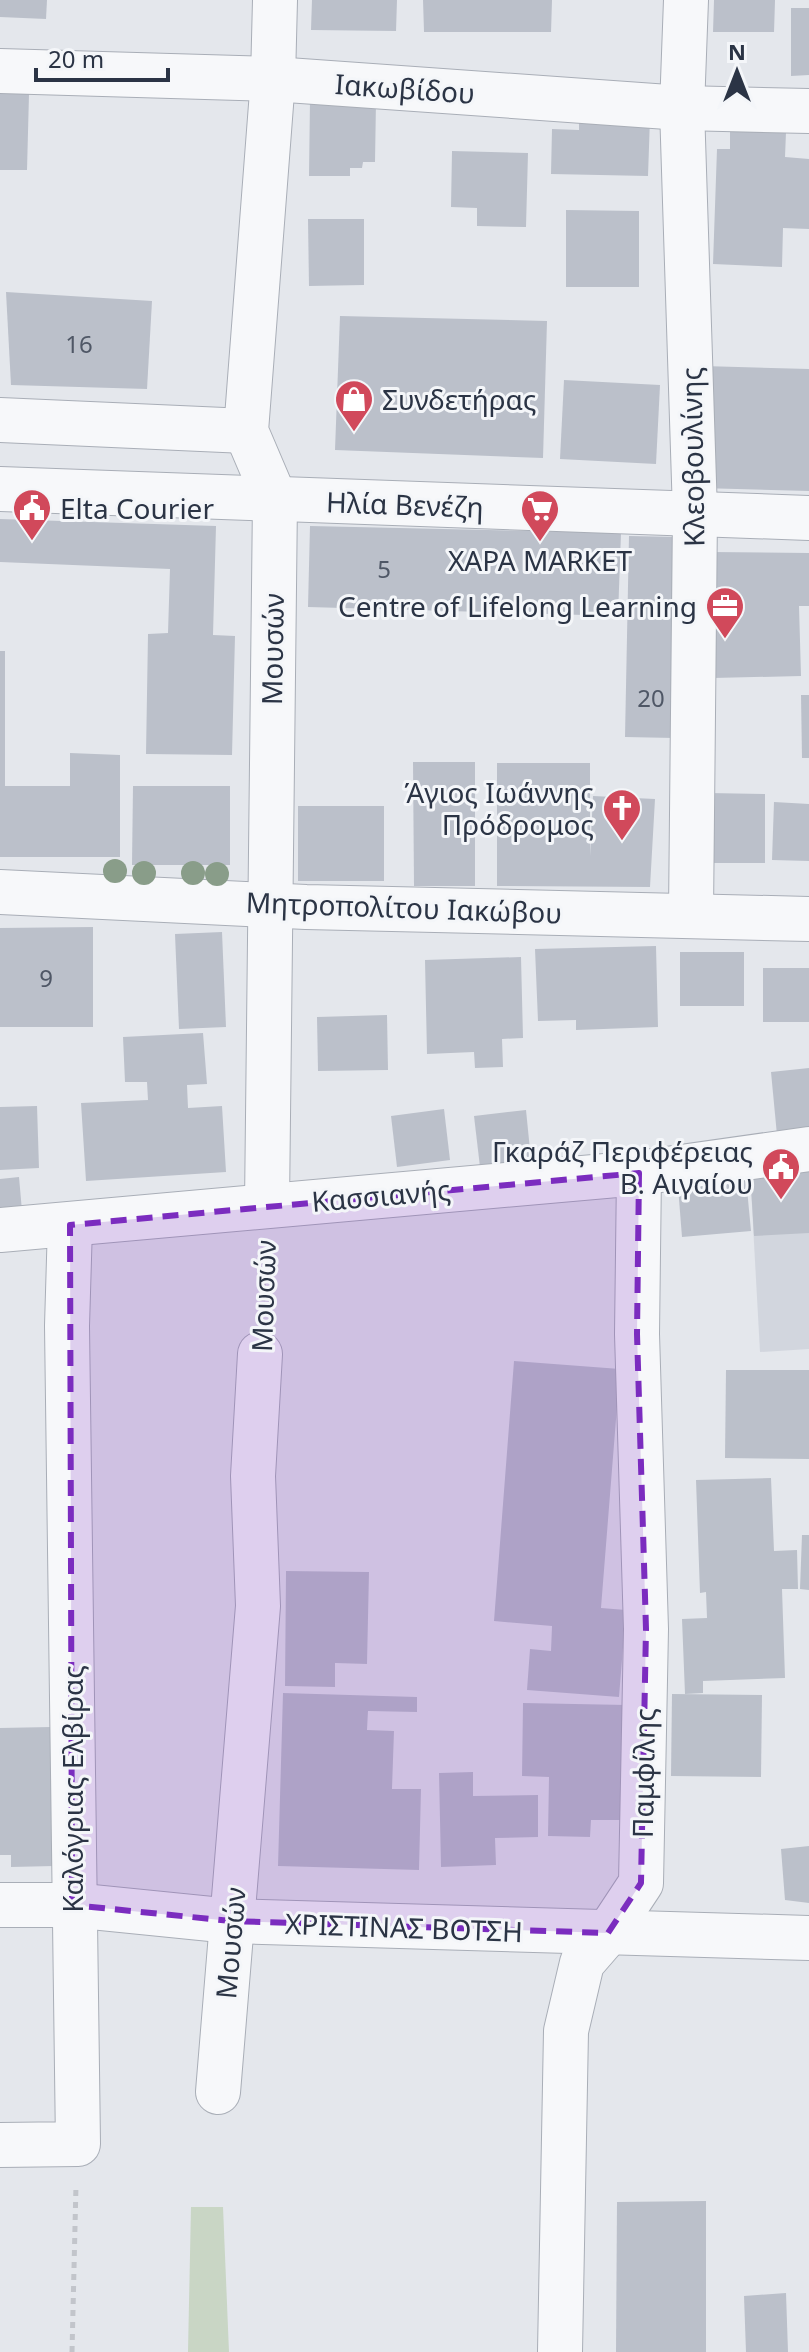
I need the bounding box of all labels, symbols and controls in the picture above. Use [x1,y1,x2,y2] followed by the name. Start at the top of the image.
[36,32,168,82] scale bar
[697,32,777,112] north arrow
[728,36,746,66] text: N
[48,42,104,75] text: 20 m
[334,64,476,112] street label: Ιακωβίδου
[65,327,93,360] house number: 16
[671,367,713,547] street label: Κλεοβουλίνης
[333,378,375,433] shop icon: Συνδετήρας
[382,380,536,418] place label: Συνδετήρας
[326,482,484,526] street label: Ηλία Βενέζη
[11,487,53,542] public building icon: Elta Courier
[519,488,561,543] supermarket icon: XAPA MARKET
[60,489,214,527] place label: Elta Courier
[448,541,633,579] place label: XAPA MARKET
[377,552,391,585] house number: 5
[704,585,746,640] office icon: Centre of Lifelong Learning
[338,587,697,625] place label: Centre of Lifelong Learning
[252,593,292,705] street label: Μουσών
[637,681,665,714] house number: 20
[404,773,594,843] place label: Άγιος Ιωάννης Πρόδρομος
[601,787,643,842] church icon: Άγιος Ιωάννης Πρόδρομος
[245,882,563,932] street label: Μητροπολίτου Ιακώβου
[39,961,53,994] house number: 9
[492,1132,753,1202] place label: Γκαράζ Περιφέρειας Β. Αιγαίου
[760,1146,802,1201] public building icon: Γκαράζ Περιφέρειας Β. Αιγαίου
[310,1170,452,1220] street label: Κασσιανής
[242,1239,284,1353] street label: Μουσών
[53,1665,91,1913] street label: Καλόγριας Ελβίρας
[623,1708,663,1838] street label: Παμφίλης
[206,1886,254,2000] street label: Μουσών
[284,1904,524,1950] street label: ΧΡΙΣΤΙΝΑΣ ΒΟΤΣΗ

